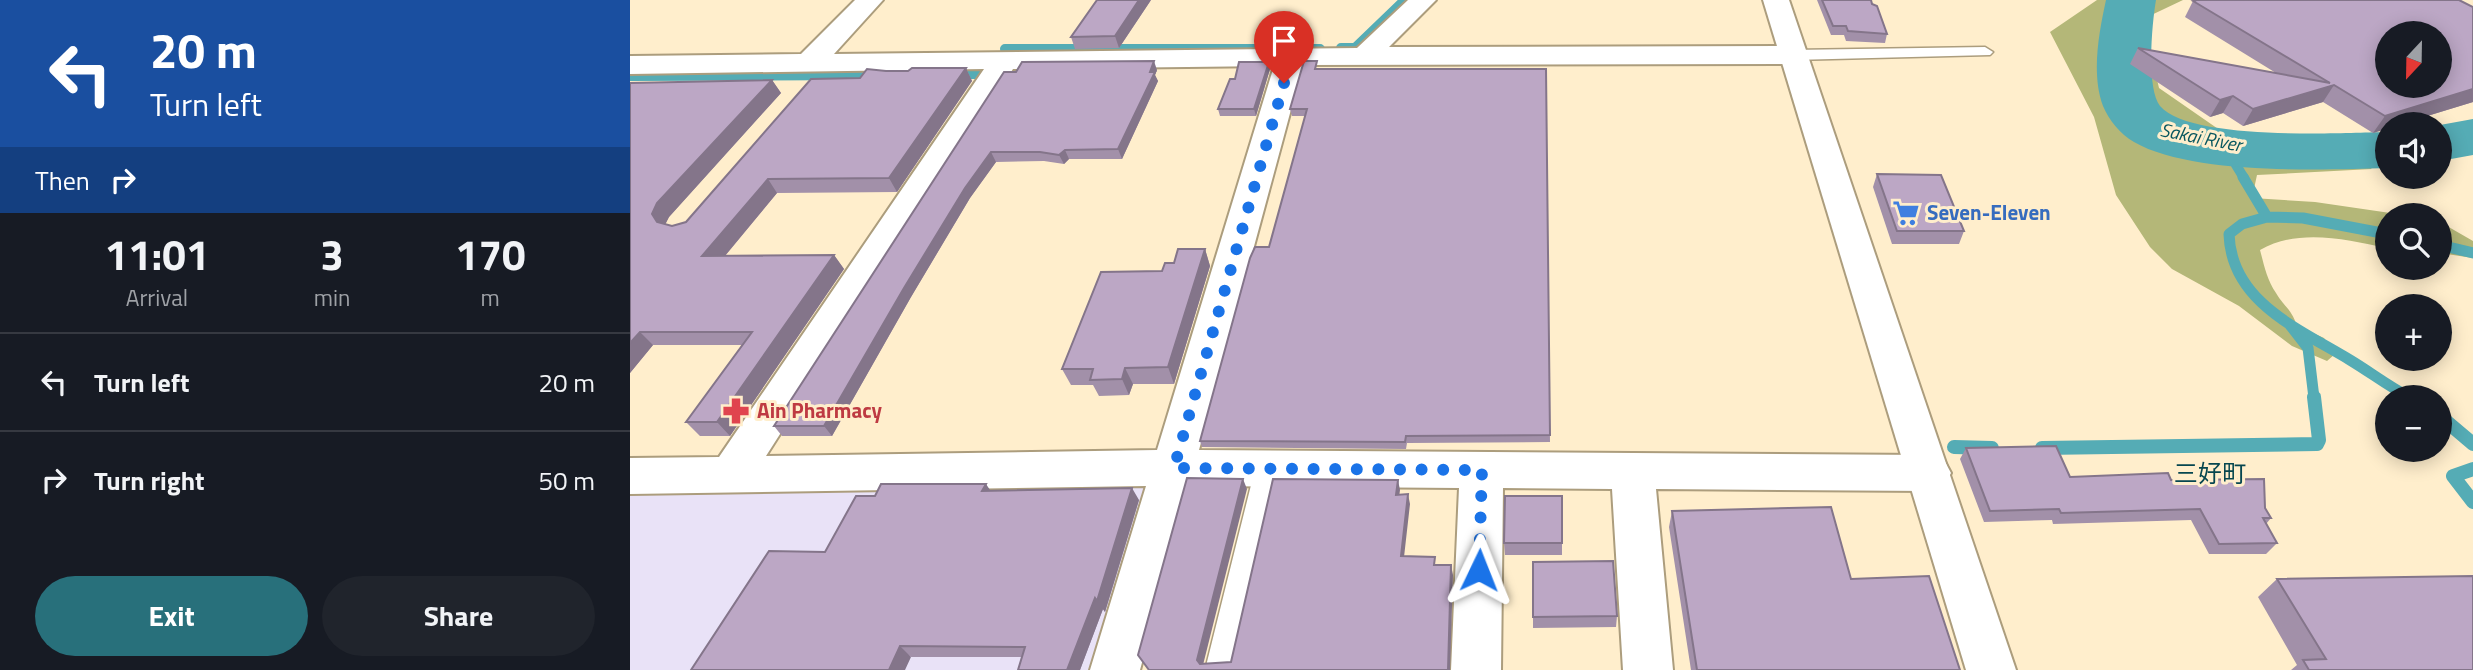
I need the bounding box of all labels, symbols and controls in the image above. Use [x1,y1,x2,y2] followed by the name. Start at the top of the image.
[1254,11,1314,83] pin
[150,12,257,87] text: 20 m
[2375,21,2452,98] north arrow
[2375,21,2452,462] map controls
[1265,22,1303,60] icon: arrive
[35,28,126,119] icon: left
[150,80,262,128] text: Turn left
[2375,112,2452,189] button: sound
[2158,114,2246,159] water label: Sakai River
[35,161,90,200] text: Then
[104,161,142,199] icon: right
[1927,196,2051,228] place label: Seven-Eleven
[1891,198,1921,228] supermarket icon: Seven-Eleven
[2375,203,2452,280] button: search
[104,222,209,286] text: 11:01
[320,222,344,286] text: 3
[455,222,525,286] text: 170
[126,280,188,315] text: Arrival
[314,280,350,315] text: min
[481,280,500,315] text: m
[2375,294,2452,371] button: +
[35,363,73,401] icon: left
[94,363,189,402] text: Turn left
[538,363,595,402] text: 20 m
[2375,385,2452,462] button: −
[757,394,883,426] place label: Ain Pharmacy
[721,396,751,426] pharmacy icon: Ain Pharmacy
[2174,455,2246,491] district label: 三好町
[35,461,73,499] icon: right
[94,461,205,500] text: Turn right
[538,461,595,500] text: 50 m
[1442,533,1516,607] position arrow
[35,576,308,656] button: Exit
[322,576,595,656] button: Share

